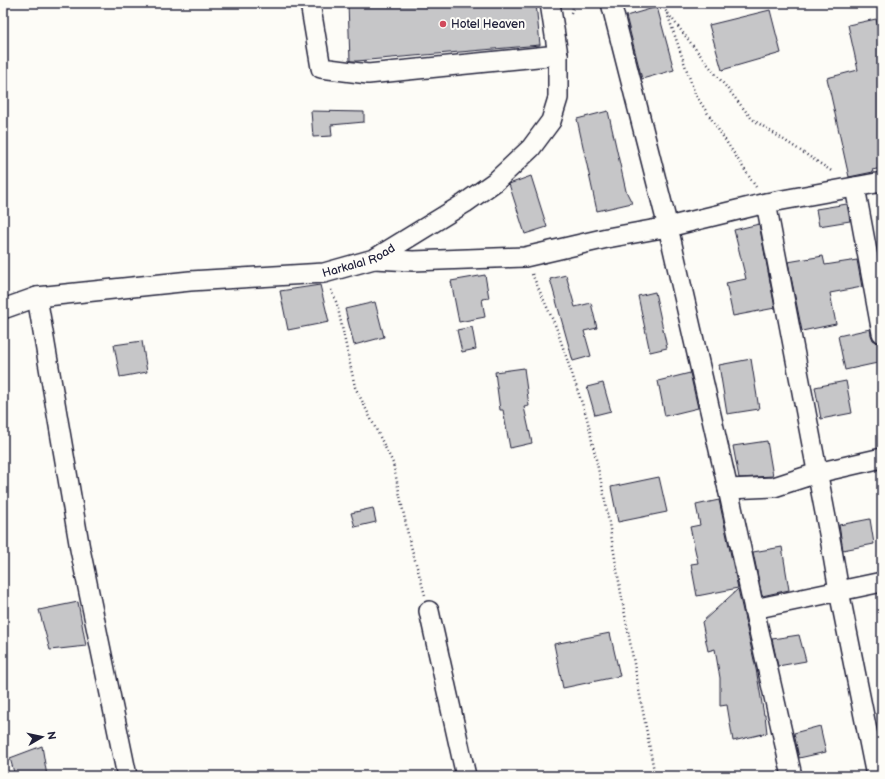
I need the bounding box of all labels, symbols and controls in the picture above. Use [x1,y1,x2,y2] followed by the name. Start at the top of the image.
[451,17,525,32] place label: Hotel Heaven
[438,19,448,29] marker: Hotel Heaven
[321,241,398,281] street label: Harkalal Road
[22,717,62,757] north arrow
[44,730,58,741] text: N

